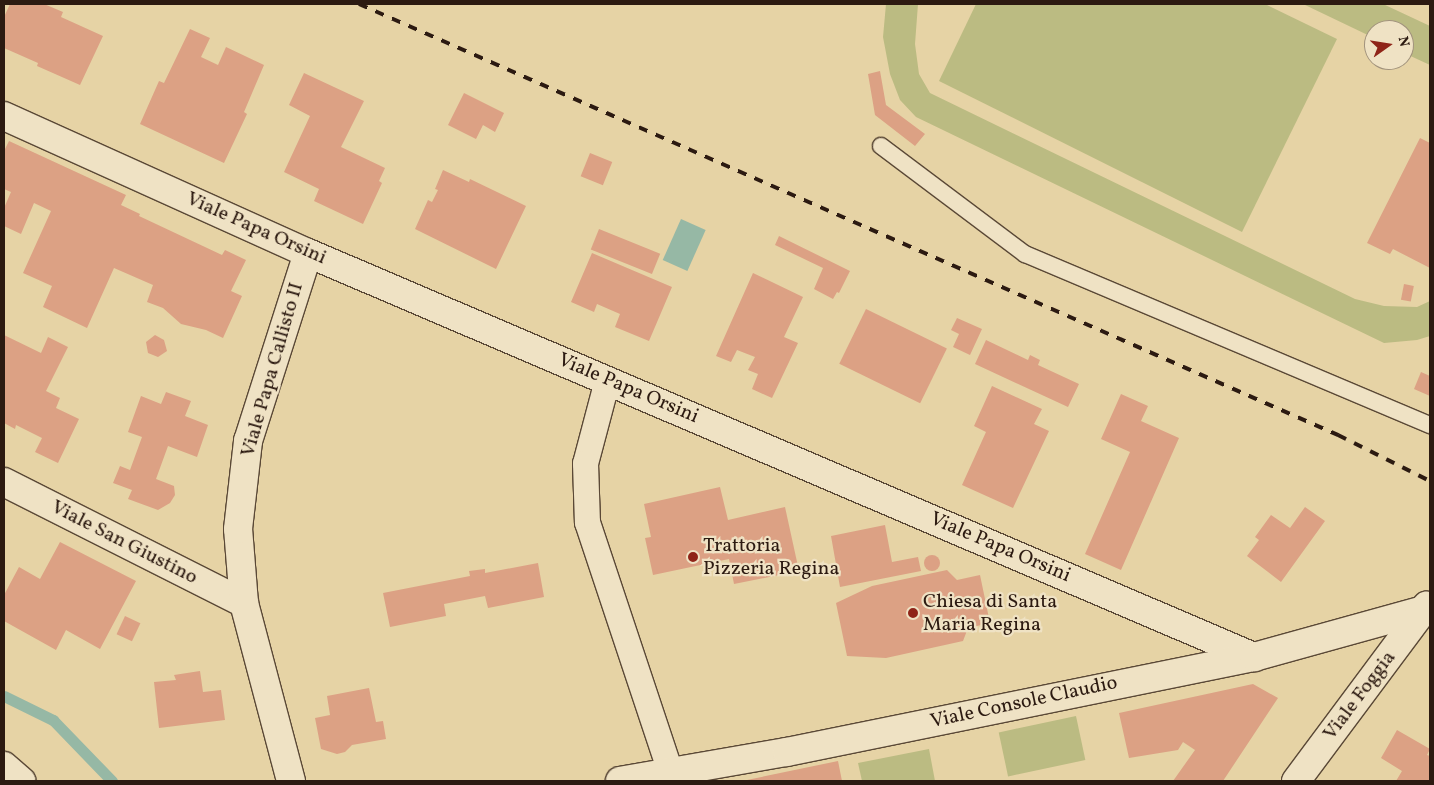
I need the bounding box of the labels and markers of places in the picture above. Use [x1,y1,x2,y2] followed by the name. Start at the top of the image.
[703,534,839,581] place label: Trattoria Pizzeria Regina
[687,551,699,563] marker: Trattoria Pizzeria Regina
[923,590,1057,637] place label: Chiesa di Santa Maria Regina
[907,607,919,619] marker: Chiesa di Santa Maria Regina

